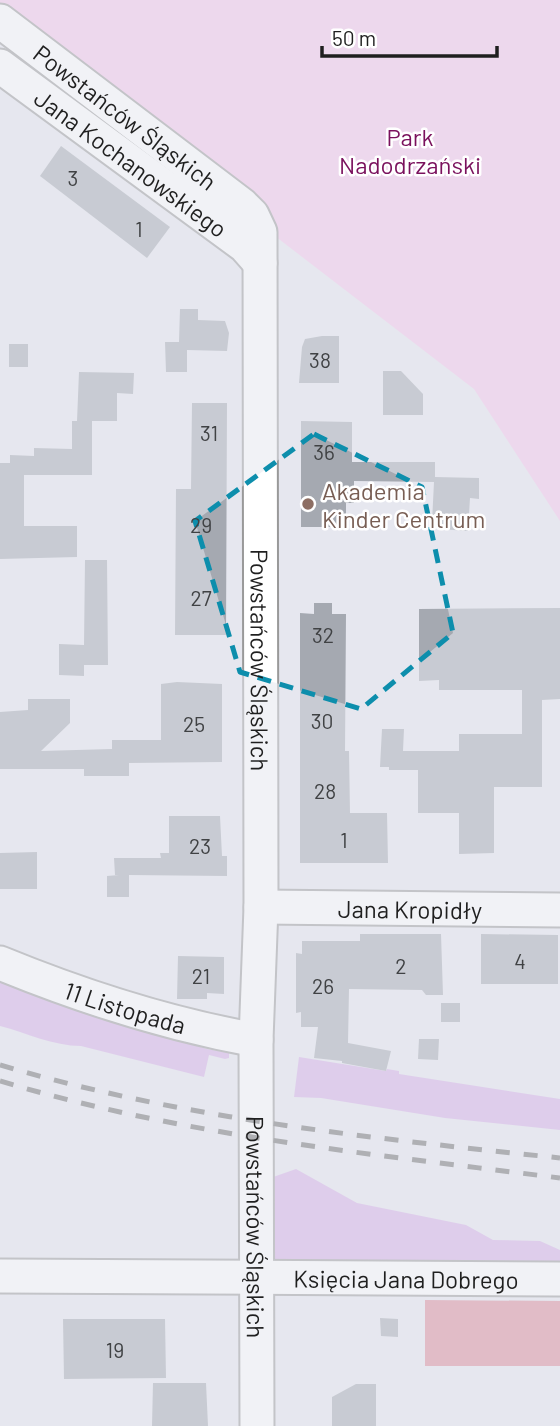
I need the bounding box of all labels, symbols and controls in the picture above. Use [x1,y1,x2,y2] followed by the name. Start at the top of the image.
[322,14,497,58] scale bar
[332,25,376,50] text: 50 m
[29,38,223,195] street label: Powstańców Śląskich
[29,82,233,243] street label: Jana Kochanowskiego
[339,122,481,179] park label: Park Nadodrzański
[68,165,78,190] house number: 3
[135,216,143,241] house number: 1
[309,347,331,372] house number: 38
[200,420,218,445] house number: 31
[313,439,335,464] house number: 36
[322,476,485,533] place label: Akademia Kinder Centrum
[300,496,316,512] marker: Akademia Kinder Centrum
[190,512,212,537] house number: 29
[246,549,275,771] street label: Powstańców Śląskich
[190,585,212,610] house number: 27
[312,622,334,647] house number: 32
[311,708,333,733] house number: 30
[183,711,205,736] house number: 25
[314,778,336,803] house number: 28
[340,827,348,852] house number: 1
[189,833,211,858] house number: 23
[338,893,482,924] street label: Jana Kropidły
[514,948,526,973] house number: 4
[395,953,407,978] house number: 2
[192,963,210,988] house number: 21
[312,973,334,998] house number: 26
[61,975,189,1039] street label: 11 Listopada
[242,1116,271,1338] street label: Powstańców Śląskich
[293,1263,519,1293] street label: Księcia Jana Dobrego
[106,1337,124,1362] house number: 19

